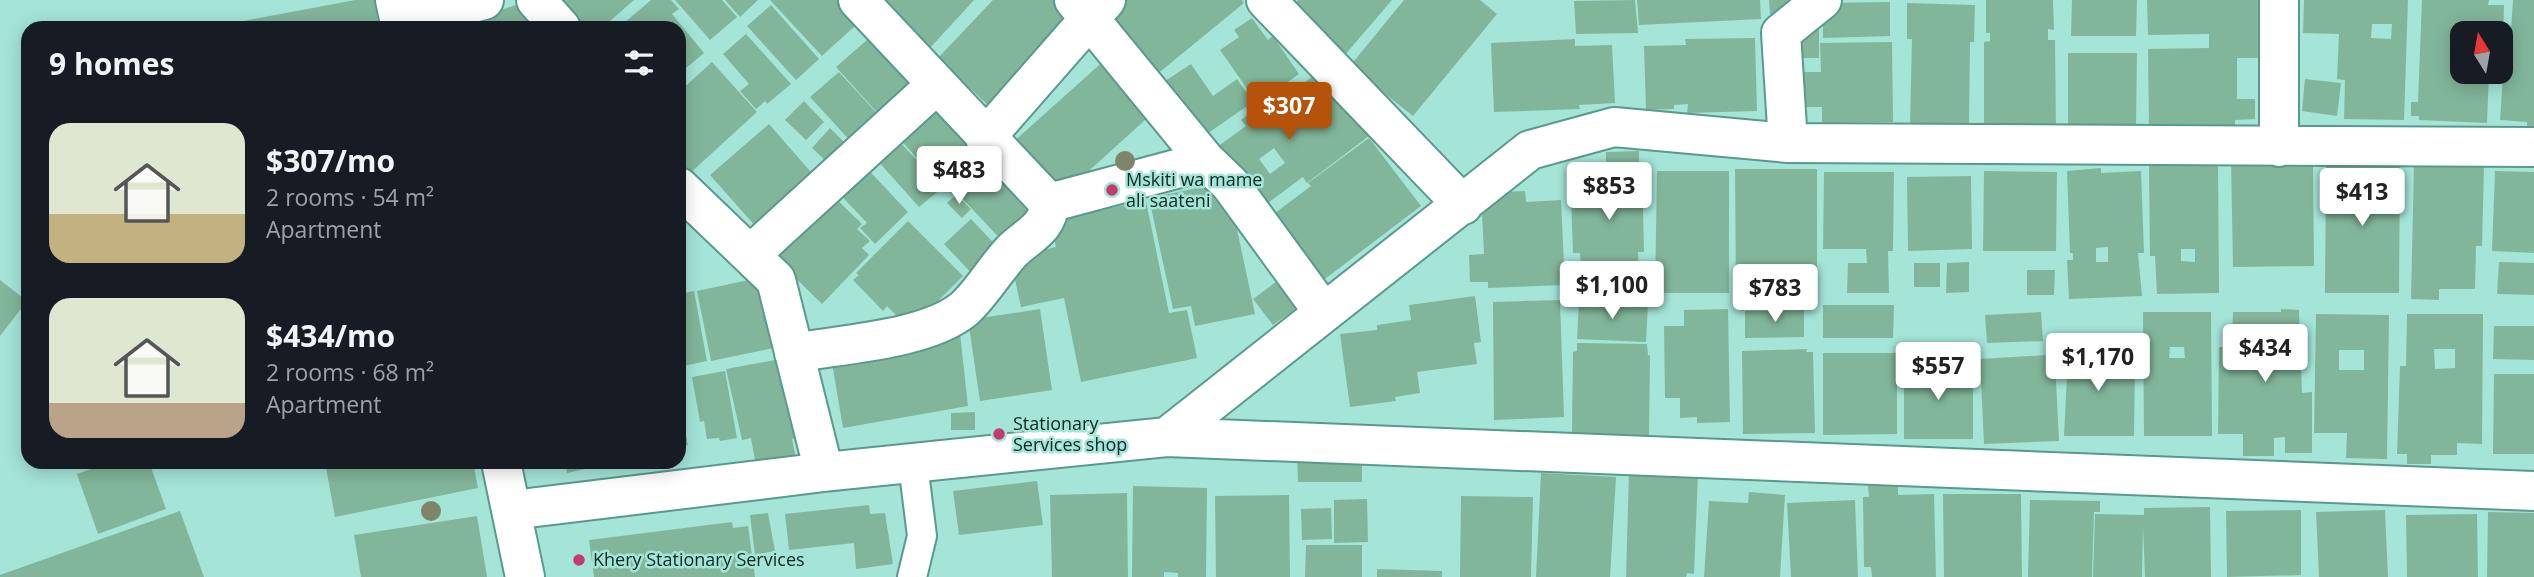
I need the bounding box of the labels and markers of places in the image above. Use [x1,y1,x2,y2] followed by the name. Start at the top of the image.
[1248,82,1330,142] pin: $307
[918,146,1000,206] pin: $483
[1568,162,1650,222] pin: $853
[1126,167,1262,212] place label: Mskiti wa mame ali saateni
[2321,168,2403,228] pin: $413
[1104,182,1120,198] marker: Mskiti wa mame ali saateni
[1555,262,1669,321] pin: $1,100
[1734,264,1816,324] pin: $783
[2224,324,2306,384] pin: $434
[2041,334,2155,393] pin: $1,170
[1897,342,1979,402] pin: $557
[1013,411,1127,456] place label: Stationary Services shop
[991,426,1007,442] marker: Stationary Services shop
[593,547,805,571] place label: Khery Stationary Services
[571,552,587,568] marker: Khery Stationary Services

